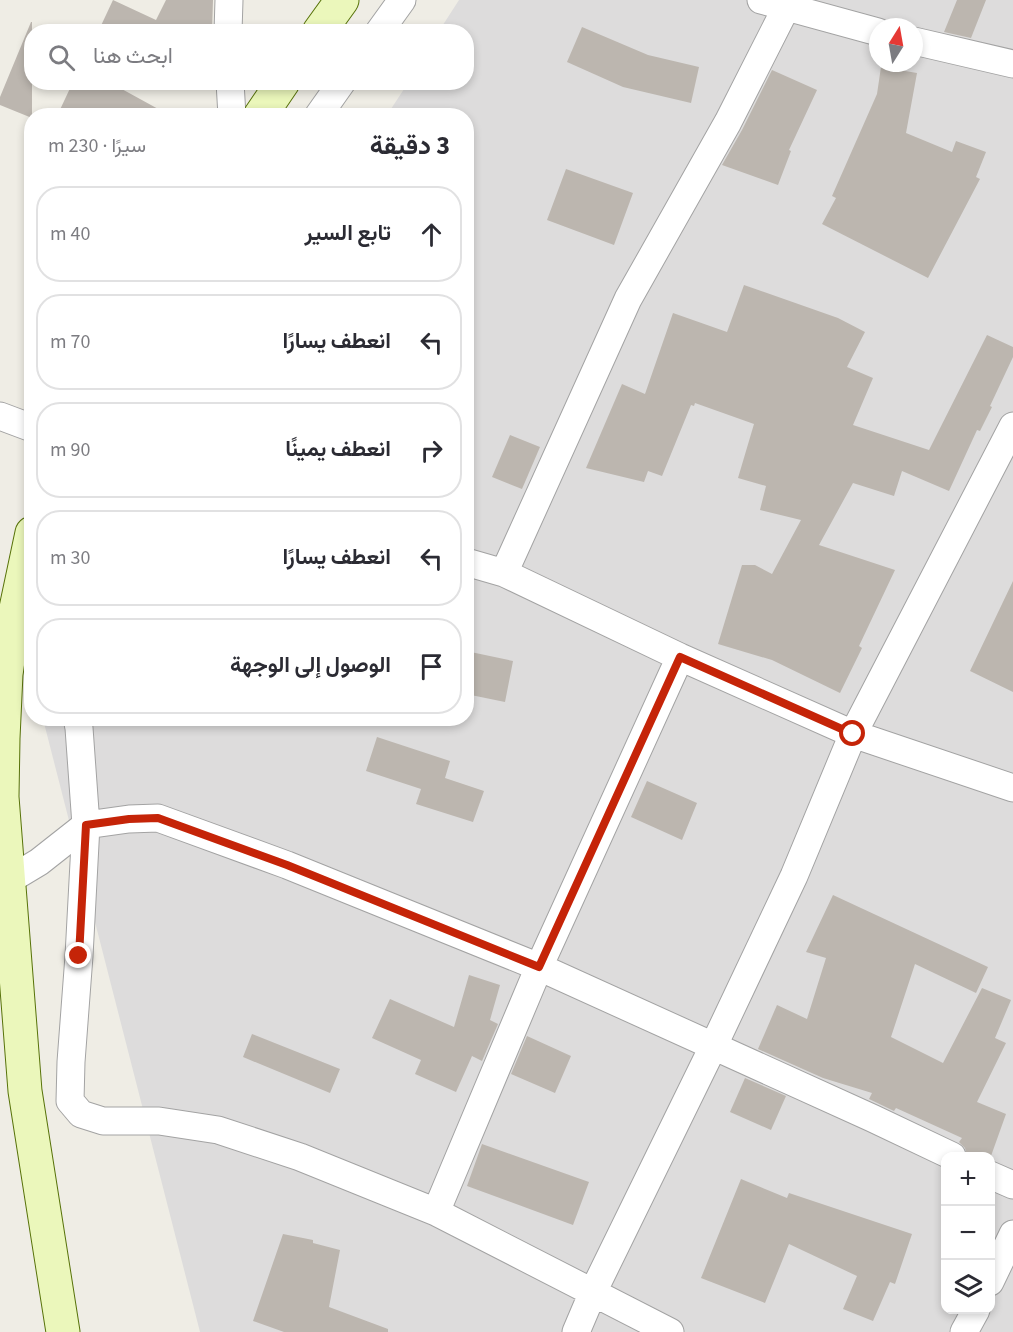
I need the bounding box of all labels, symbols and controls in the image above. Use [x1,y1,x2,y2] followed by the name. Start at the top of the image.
[869,18,923,72] north arrow
[24,24,474,90] search box
[93,40,173,72] text: ابحث هنا
[45,41,78,74] icon: search
[370,127,450,164] text: 3 دقيقة
[48,132,146,160] text: سيرًا · 230 m
[305,217,391,249] text: تابع السير
[415,218,448,251] icon: ahead
[50,220,90,248] text: 40 m
[282,325,391,357] text: انعطف يسارًا
[415,326,448,359] icon: left
[50,328,90,356] text: 70 m
[285,433,391,465] text: انعطف يمينًا
[415,434,448,467] icon: right
[50,436,90,464] text: 90 m
[282,541,391,573] text: انعطف يسارًا
[415,542,448,575] icon: left
[50,544,90,572] text: 30 m
[230,649,391,681] text: الوصول إلى الوجهة
[415,650,448,683] icon: arrive
[839,720,865,746] route start
[65,942,91,968] route end
[941,1152,995,1314] map controls
[941,1152,995,1206] button: +
[941,1206,995,1260] button: −
[941,1260,995,1314] button: layers

